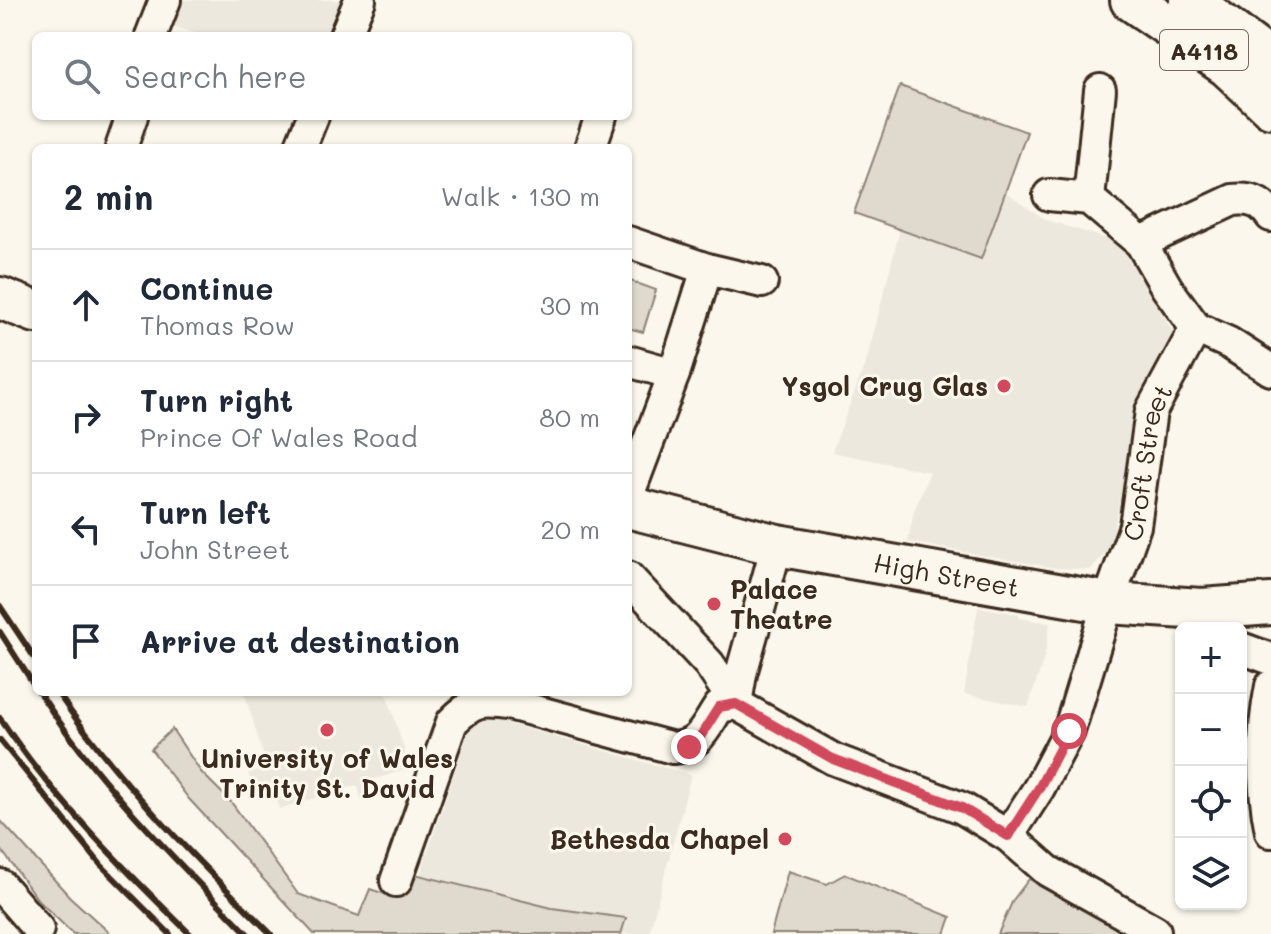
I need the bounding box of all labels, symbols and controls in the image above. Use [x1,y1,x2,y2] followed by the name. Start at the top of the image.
[1160,30,1248,70] road number: A4118
[32,32,632,120] search box
[60,54,104,98] icon: search
[124,56,307,96] text: Search here
[64,174,153,219] text: 2 min
[441,179,600,213] text: Walk · 130 m
[140,268,273,308] text: Continue
[64,283,108,327] icon: ahead
[540,288,600,322] text: 30 m
[140,308,295,342] text: Thomas Row
[782,369,988,403] place label: Ysgol Crug Glas
[995,377,1013,395] marker: Ysgol Crug Glas
[1114,378,1180,546] street label: Croft Street
[140,380,293,420] text: Turn right
[64,395,108,439] icon: right
[539,400,600,434] text: 80 m
[140,420,417,454] text: Prince Of Wales Road
[140,492,271,532] text: Turn left
[64,507,108,551] icon: left
[540,512,600,546] text: 20 m
[140,532,290,566] text: John Street
[871,545,1022,604] street label: High Street
[730,572,833,636] place label: Palace Theatre
[705,595,723,613] marker: Palace Theatre
[64,619,108,663] icon: arrive
[140,621,460,661] text: Arrive at destination
[1175,622,1247,910] map controls
[1175,622,1247,694] button: +
[1175,694,1247,766] button: −
[1051,713,1087,749] route start
[318,721,336,739] marker: University of Wales Trinity St. David
[671,729,707,765] route end
[201,741,453,805] place label: University of Wales Trinity St. David
[1175,766,1247,838] button: locate
[550,822,769,856] place label: Bethesda Chapel
[776,830,794,848] marker: Bethesda Chapel
[1175,838,1247,910] button: layers

